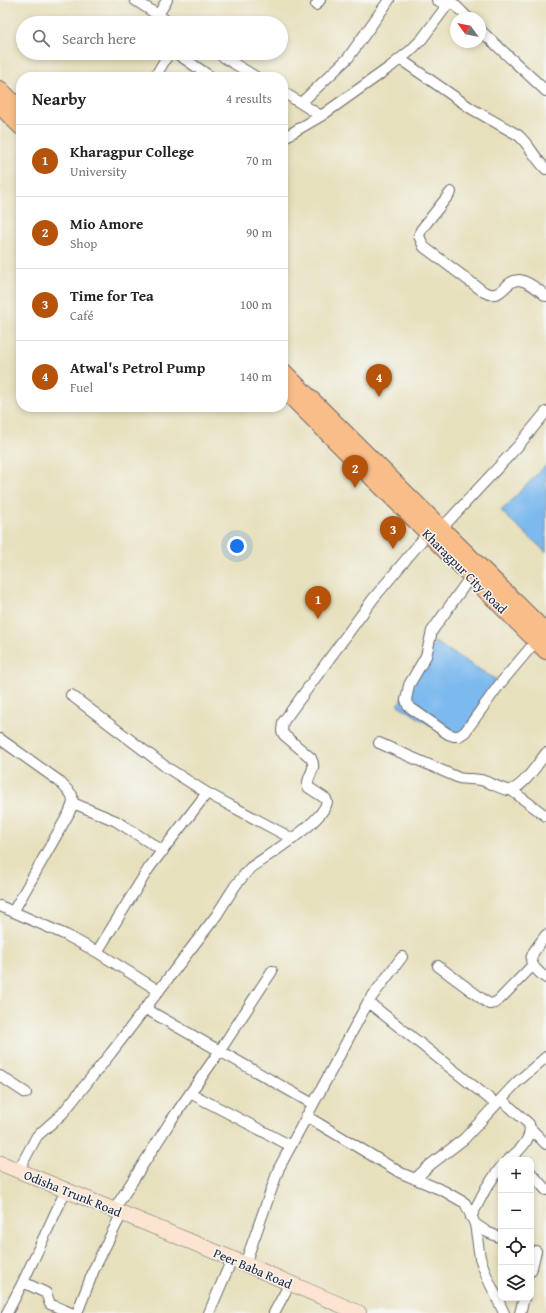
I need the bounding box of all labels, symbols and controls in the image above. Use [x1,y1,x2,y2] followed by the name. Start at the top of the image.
[450,12,486,48] north arrow
[16,16,288,60] search box
[30,27,52,49] icon: search
[62,28,136,49] text: Search here
[32,86,86,111] text: Nearby
[226,89,272,108] text: 4 results
[70,141,194,162] text: Kharagpur College
[42,151,48,170] text: 1
[246,151,272,170] text: 70 m
[70,162,127,181] text: University
[70,213,143,234] text: Mio Amore
[42,223,48,242] text: 2
[246,223,272,242] text: 90 m
[70,234,97,253] text: Shop
[70,285,154,306] text: Time for Tea
[42,295,48,314] text: 3
[240,295,272,314] text: 100 m
[70,306,93,325] text: Café
[70,357,205,378] text: Atwal's Petrol Pump
[366,364,392,397] pin: 4
[42,367,48,386] text: 4
[240,367,272,386] text: 140 m
[70,378,93,397] text: Fuel
[342,455,368,488] pin: 2
[380,516,406,549] pin: 3
[418,525,511,618] street label: Kharagpur City Road
[227,536,247,556] your location
[305,586,331,619] pin: 1
[498,1157,534,1301] map controls
[498,1157,534,1193] button: +
[21,1165,124,1222] street label: Odisha Trunk Road
[498,1193,534,1229] button: −
[498,1229,534,1265] button: locate
[210,1243,295,1294] street label: Peer Baba Road
[498,1265,534,1301] button: layers

